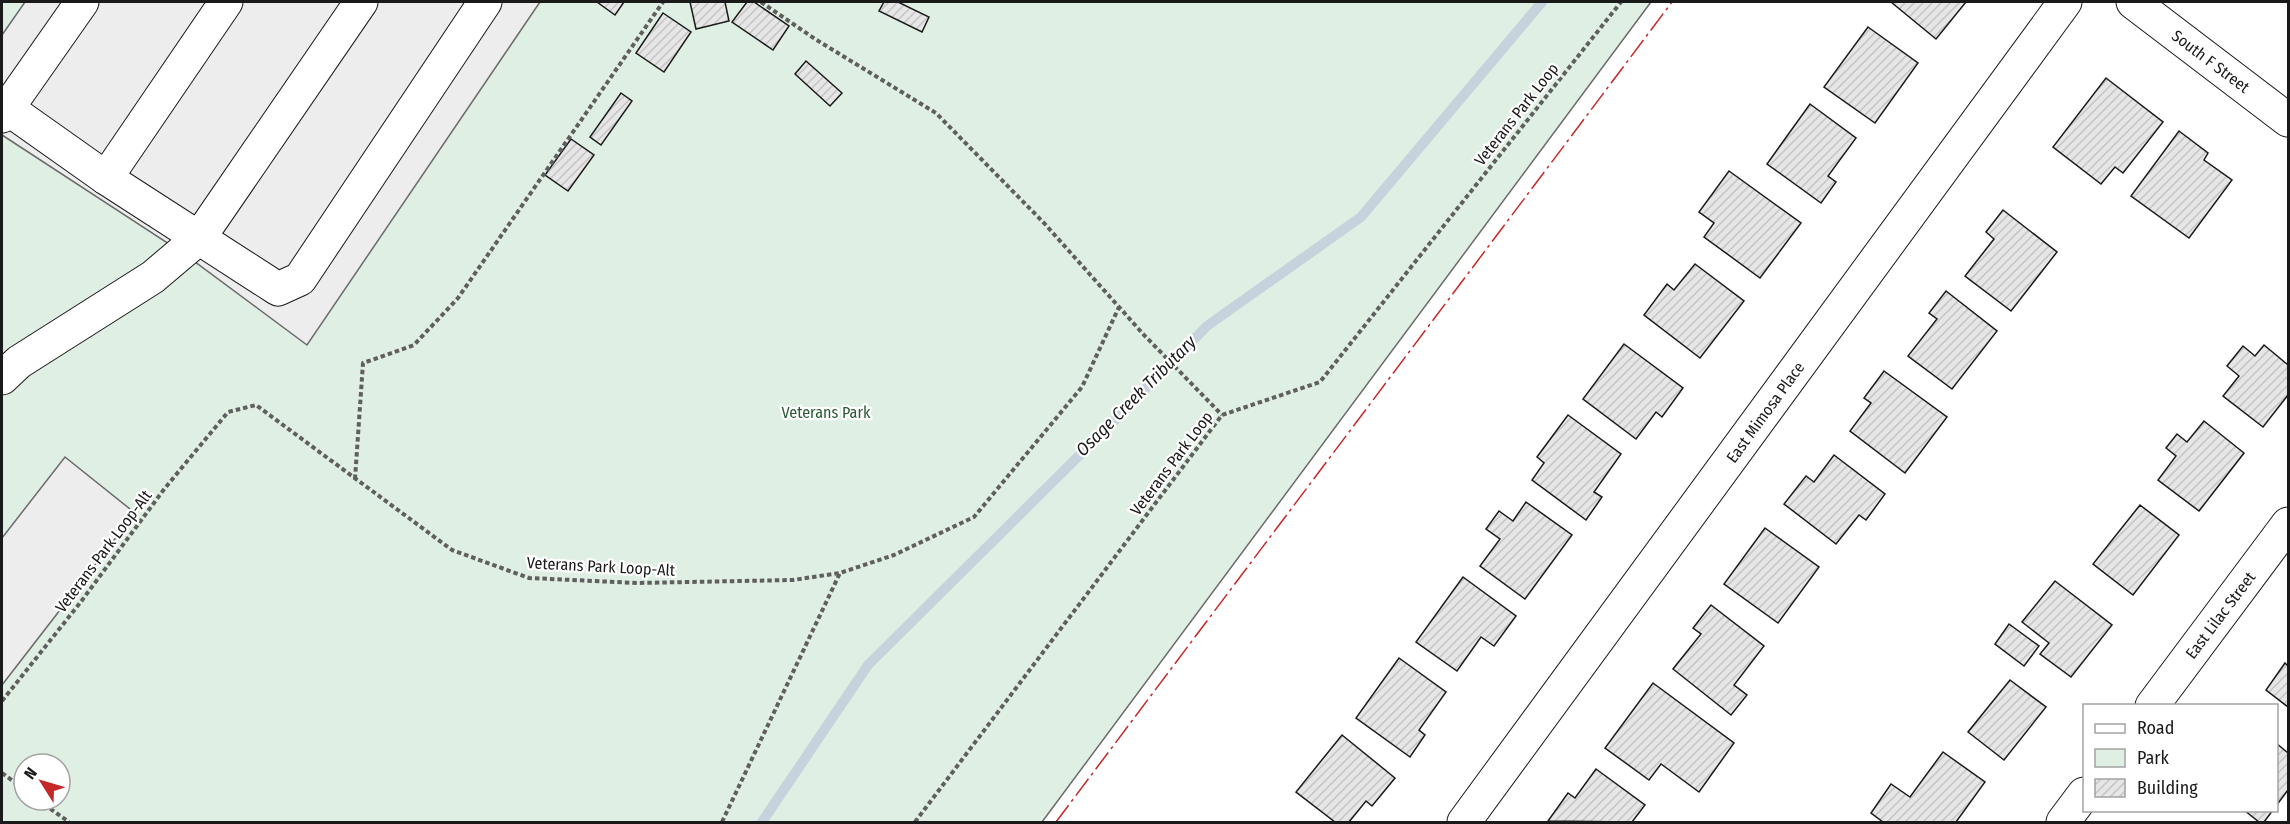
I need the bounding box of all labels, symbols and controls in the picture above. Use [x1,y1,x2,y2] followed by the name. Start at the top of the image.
[2168,26,2254,97] street label: South F Street
[1471,59,1562,169] street label: Veterans Park Loop
[1071,330,1202,461] water label: Osage Creek Tributary
[1722,358,1808,466] street label: East Mimosa Place
[782,403,871,422] park label: Veterans Park
[1126,408,1217,519] street label: Veterans Park Loop
[51,486,156,616] street label: Veterans Park Loop-Alt
[526,553,676,580] street label: Veterans Park Loop-Alt
[2182,567,2260,663] street label: East Lilac Street
[2083,704,2278,812] legend
[2137,717,2174,739] text: Road
[2137,747,2170,769] text: Park
[12,752,72,812] north arrow
[20,764,41,783] text: N
[2137,777,2198,799] text: Building

